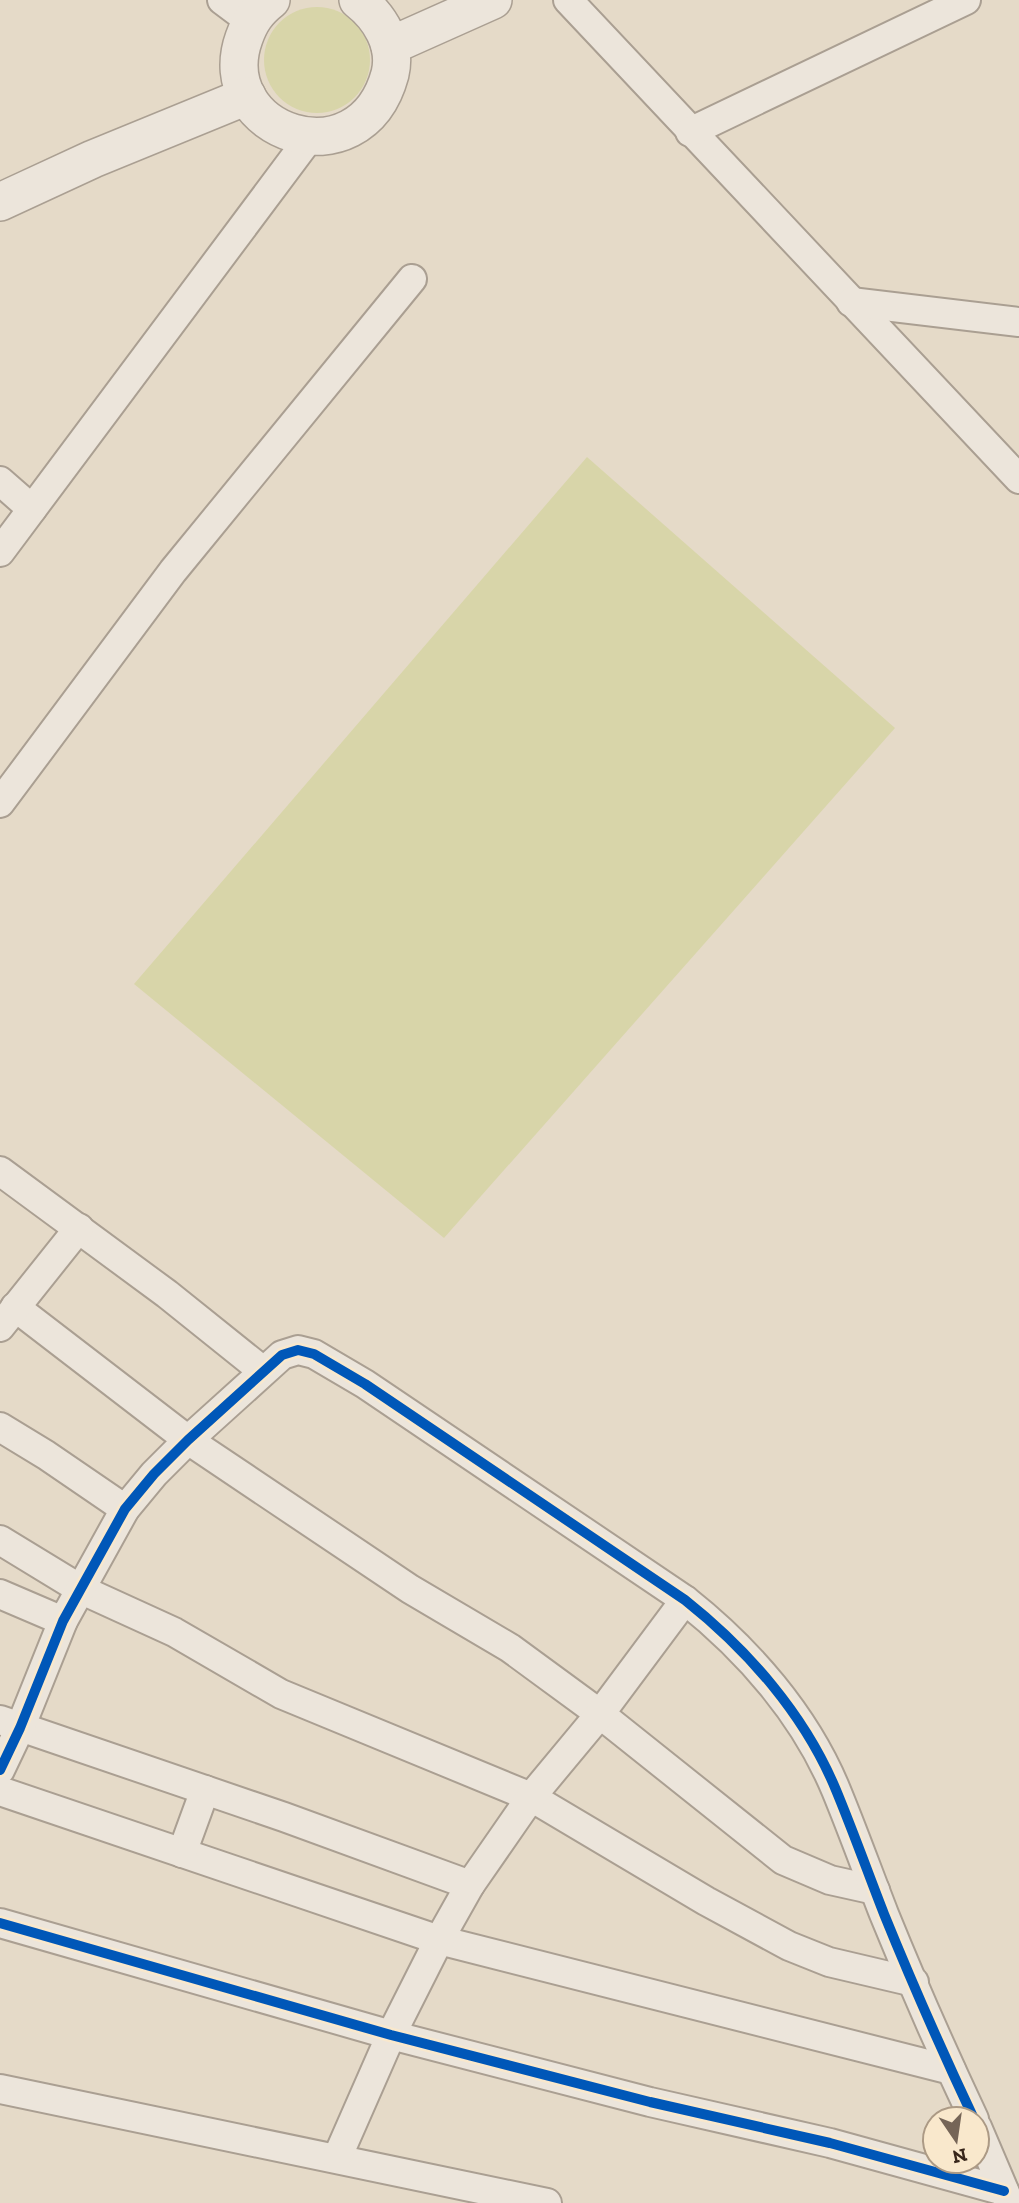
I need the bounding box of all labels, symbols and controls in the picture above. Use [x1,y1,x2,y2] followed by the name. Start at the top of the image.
[921,2105,991,2175] north arrow
[950,2143,969,2169] text: N

